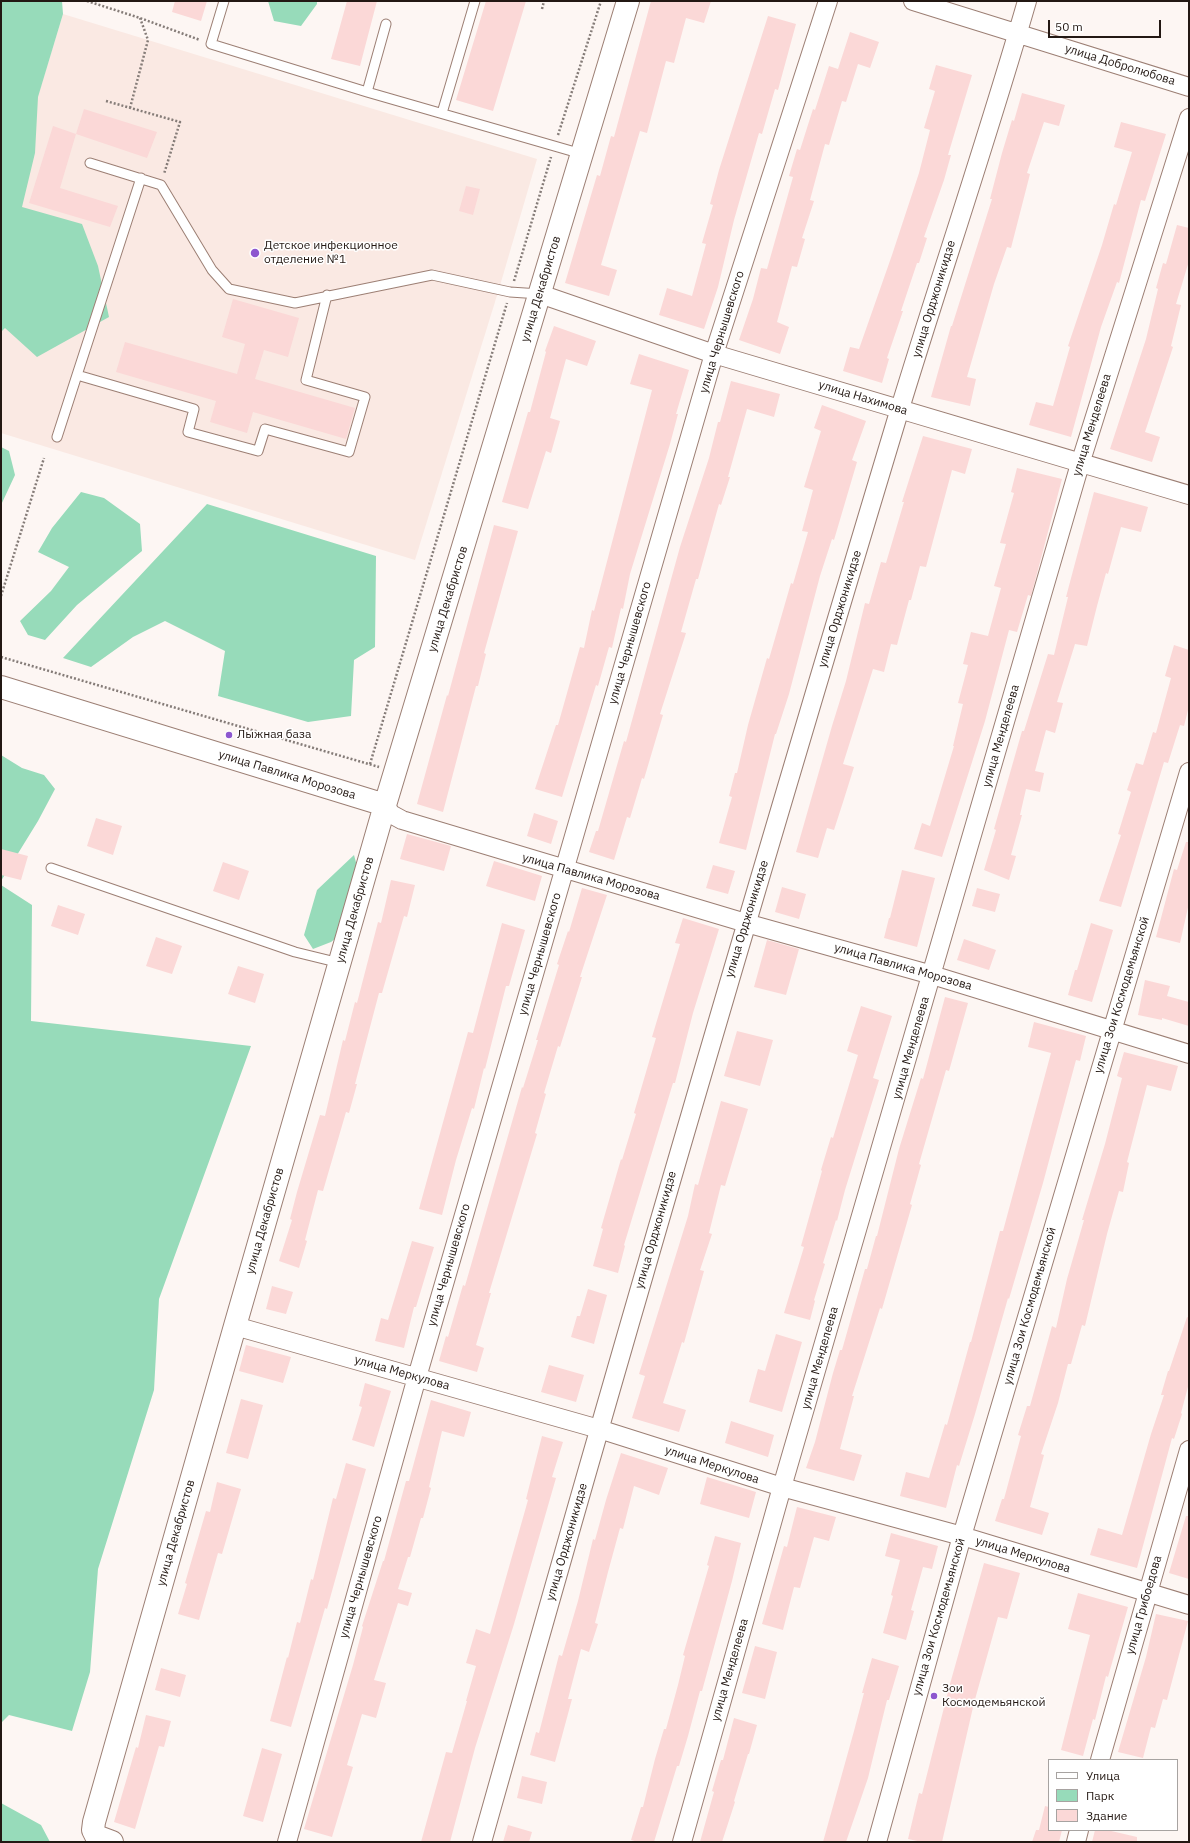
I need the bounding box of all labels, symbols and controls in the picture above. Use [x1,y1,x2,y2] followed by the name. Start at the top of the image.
[1050,12,1163,38] scale bar
[1055,19,1083,34] text: 50 m
[1063,41,1177,89] street label: улица Добролюбова
[518,234,564,344] street label: улица Декабристов
[264,239,398,267] place label: Детское инфекционное отделение №1
[909,239,959,359] street label: улица Орджоникидзе
[249,247,261,259] marker: Детское инфекционное отделение №1
[697,269,747,395] street label: улица Чернышевского
[1070,372,1114,478] street label: улица Менделеева
[817,378,909,418] street label: улица Нахимова
[425,544,471,654] street label: улица Декабристов
[815,549,865,669] street label: улица Орджоникидзе
[606,580,654,706] street label: улица Чернышевского
[979,683,1023,789] street label: улица Менделеева
[237,728,311,742] place label: Лыжная база
[224,730,234,740] marker: Лыжная база
[217,747,357,803] street label: улица Павлика Морозова
[520,850,662,904] street label: улица Павлика Морозова
[333,855,377,965] street label: улица Декабристов
[722,859,772,979] street label: улица Орджоникидзе
[516,891,564,1017] street label: улица Чернышевского
[1091,915,1153,1075] street label: улица Зои Космодемьянской
[832,940,974,994] street label: улица Павлика Морозова
[889,995,933,1101] street label: улица Менделеева
[243,1166,287,1276] street label: улица Декабристов
[632,1169,680,1291] street label: улица Орджоникидзе
[425,1202,473,1328] street label: улица Чернышевского
[1001,1226,1059,1386] street label: улица Зои Космодемьянской
[798,1305,842,1411] street label: улица Менделеева
[353,1353,451,1393] street label: улица Меркулова
[663,1443,761,1487] street label: улица Меркулова
[154,1478,198,1588] street label: улица Декабристов
[543,1481,591,1603] street label: улица Орджоникидзе
[337,1514,385,1640] street label: улица Чернышевского
[974,1534,1072,1576] street label: улица Меркулова
[910,1537,968,1697] street label: улица Зои Космодемьянской
[1123,1554,1165,1656] street label: улица Грибоедова
[708,1617,752,1723] street label: улица Менделеева
[942,1682,1045,1710] place label: Зои Космодемьянской
[929,1691,939,1701] marker: Зои Космодемьянской
[1048,1759,1178,1831] legend
[1086,1768,1120,1783] text: Улица
[1086,1788,1114,1803] text: Парк
[1086,1808,1127,1823] text: Здание

